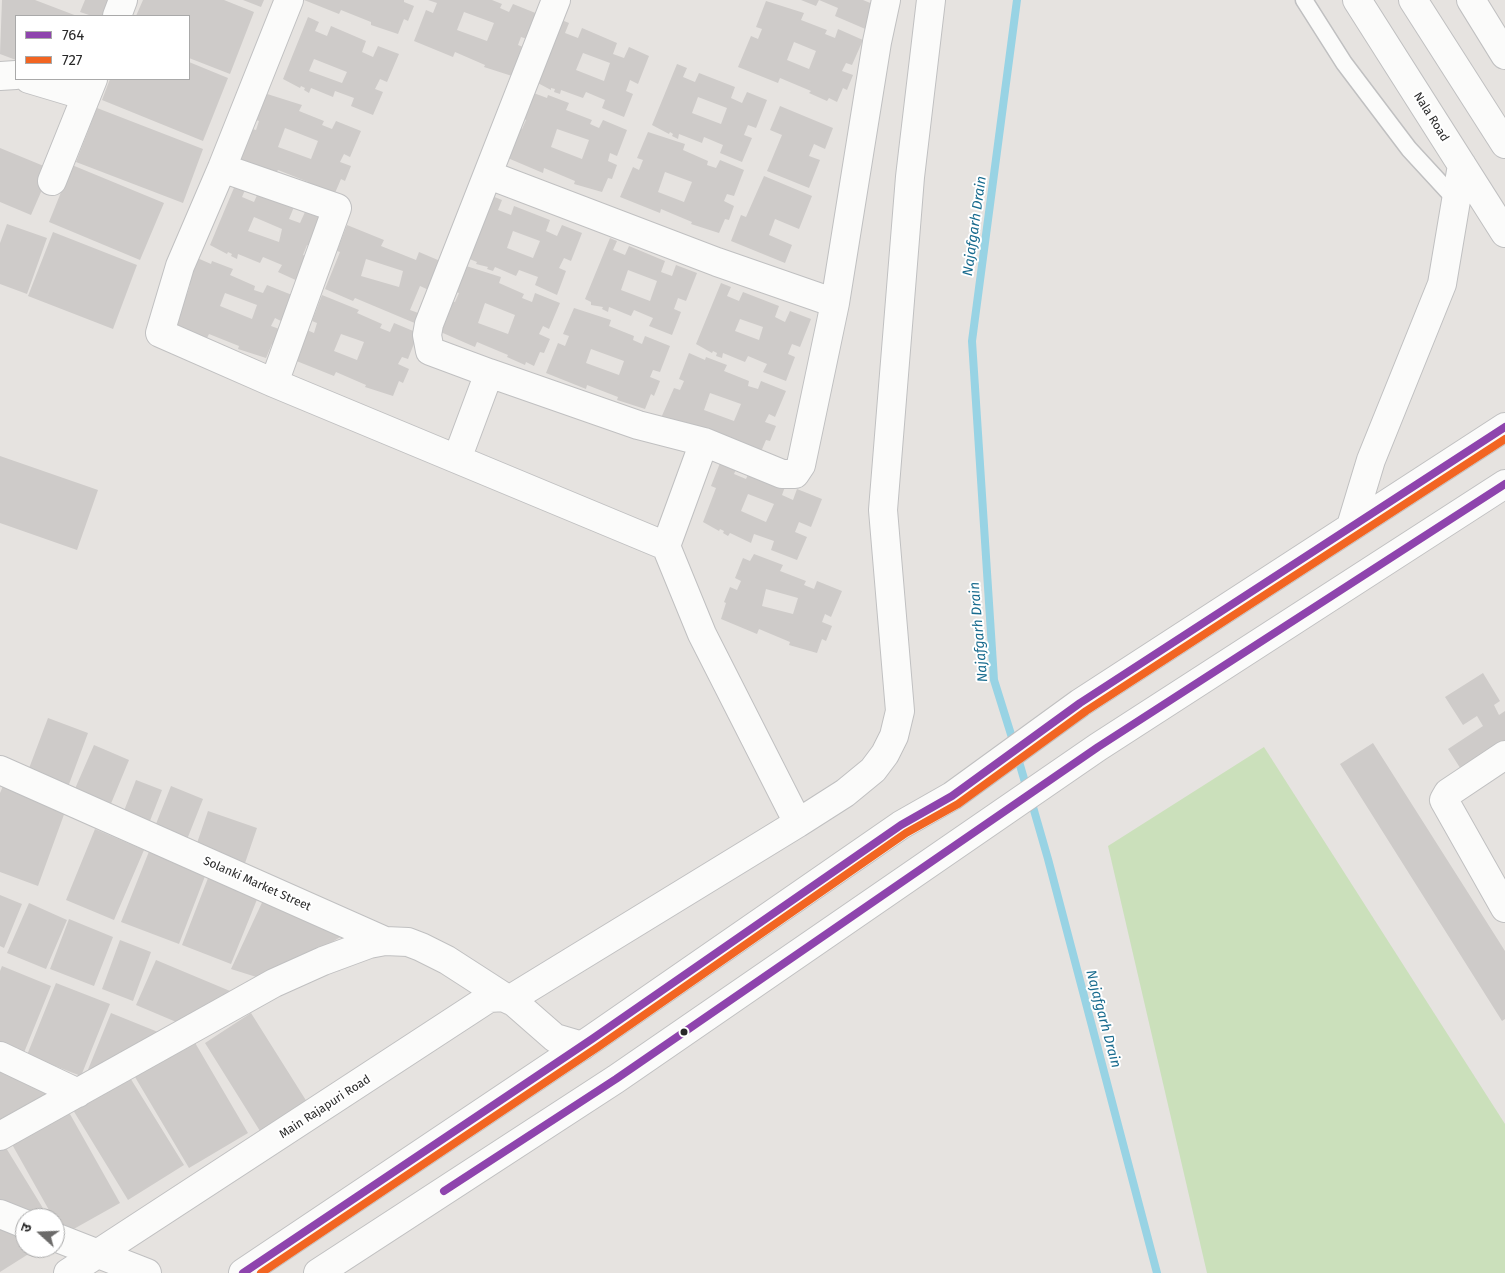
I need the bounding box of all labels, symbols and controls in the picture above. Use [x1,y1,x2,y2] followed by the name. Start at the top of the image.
[15,15,190,80] legend
[62,26,84,44] text: 764
[62,51,82,69] text: 727
[1410,90,1452,144] street label: Nala Road
[960,175,990,277] water label: Najafgarh Drain
[966,581,992,683] water label: Najafgarh Drain
[201,854,313,914] street label: Solanki Market Street
[1082,968,1124,1070] water label: Najafgarh Drain
[679,1027,689,1037] unlabelled marker
[277,1072,373,1142] street label: Main Rajapuri Road
[15,1208,65,1258] north arrow
[17,1221,36,1235] text: उ

